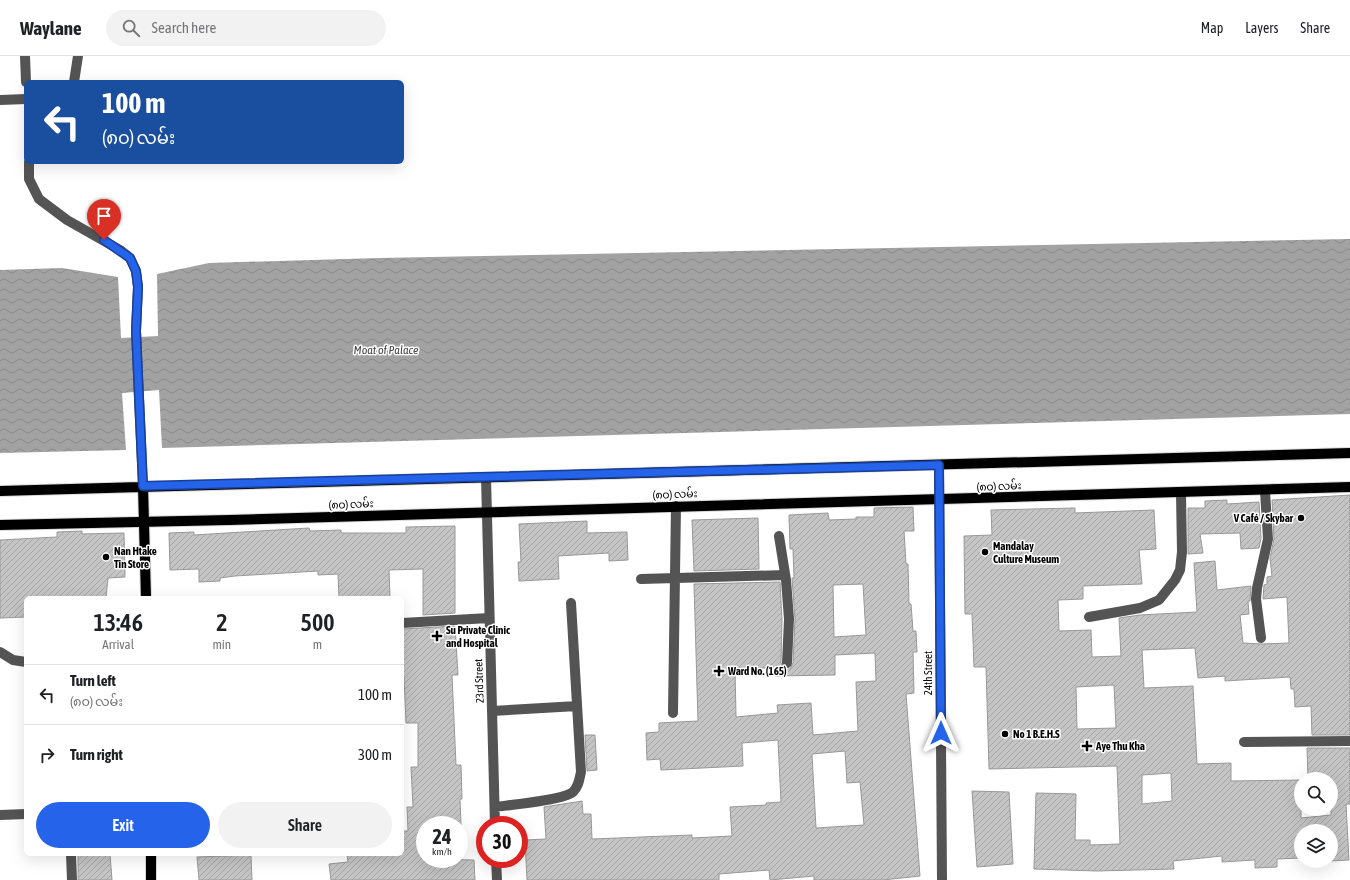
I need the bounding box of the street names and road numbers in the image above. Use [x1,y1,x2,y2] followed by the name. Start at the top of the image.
[976,478,1022,493] street label: (၈၀) လမ်း
[652,486,698,501] street label: (၈၀) လမ်း
[328,496,374,511] street label: (၈၀) လမ်း
[922,651,934,695] street label: 24th Street
[472,659,486,703] street label: 23rd Street

